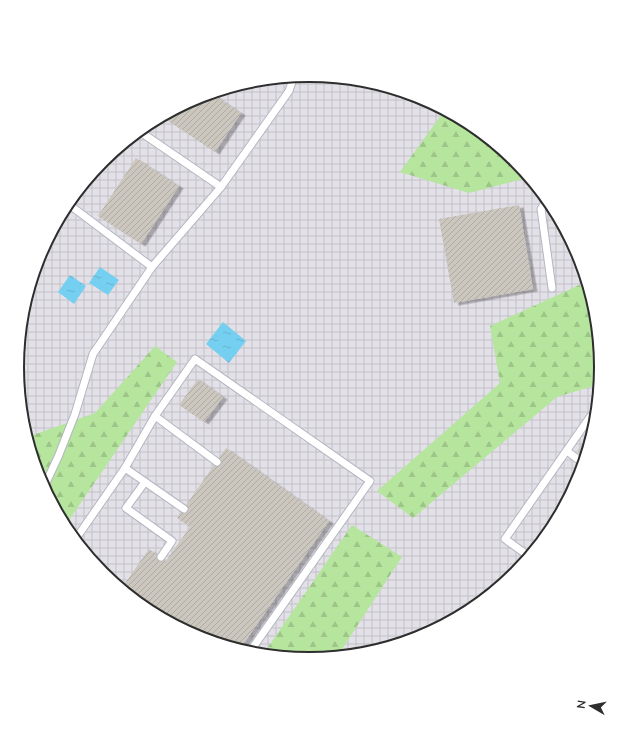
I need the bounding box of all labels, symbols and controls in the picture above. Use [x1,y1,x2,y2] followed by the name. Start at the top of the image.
[571,686,611,726] north arrow
[574,699,588,710] text: N

